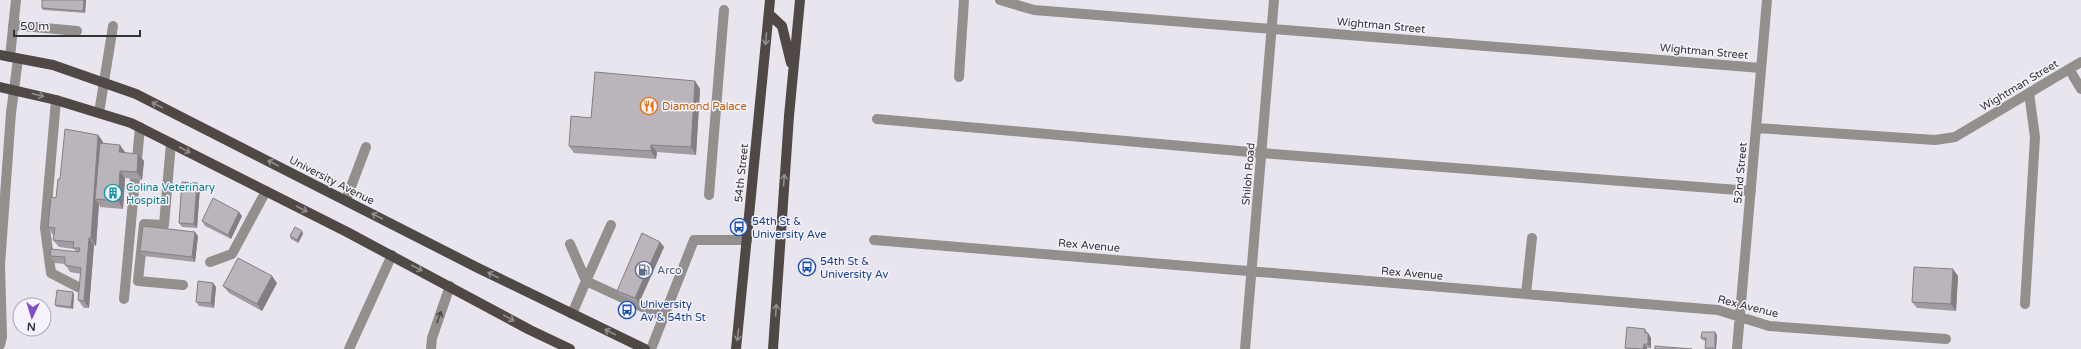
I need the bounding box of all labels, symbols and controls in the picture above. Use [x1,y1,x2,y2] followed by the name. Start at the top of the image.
[14,12,140,38] scale bar
[1336,15,1426,36] street label: Wightman Street
[20,19,49,33] text: 50 m
[763,32,770,45] one-way arrow
[1659,41,1749,62] street label: Wightman Street
[1978,57,2061,114] street label: Wightman Street
[31,92,44,100] one-way arrow
[639,96,659,116] restaurant icon: Diamond Palace
[662,100,747,113] place label: Diamond Palace
[151,101,163,108] one-way arrow
[1239,142,1258,206] street label: Shiloh Road
[1731,142,1750,204] street label: 52nd Street
[732,143,751,203] street label: 54th Street
[179,147,191,155] one-way arrow
[287,153,377,208] street label: University Avenue
[268,159,280,166] one-way arrow
[781,174,788,187] one-way arrow
[126,181,215,207] place label: Colina Veterinary Hospital
[103,183,123,203] building icon: Colina Veterinary Hospital
[295,206,307,213] one-way arrow
[371,212,383,219] one-way arrow
[752,215,827,241] place label: 54th St & University Ave
[729,217,749,237] bus stop icon: 54th St & University Ave
[1057,236,1120,255] street label: Rex Avenue
[820,255,889,281] place label: 54th St & University Av
[797,257,817,277] bus stop icon: 54th St & University Av
[634,260,654,280] fuel station icon: Arco
[657,264,682,277] place label: Arco
[1380,264,1443,283] street label: Rex Avenue
[411,265,423,272] one-way arrow
[487,271,499,278] one-way arrow
[1716,293,1780,320] street label: Rex Avenue
[12,297,52,337] north arrow
[640,298,706,324] place label: University Av & 54th St
[617,300,637,320] bus stop icon: University Av & 54th St
[772,304,779,317] one-way arrow
[436,311,443,324] one-way arrow
[502,315,514,323] one-way arrow
[26,320,36,333] text: N
[604,328,616,335] one-way arrow
[734,328,741,341] one-way arrow

